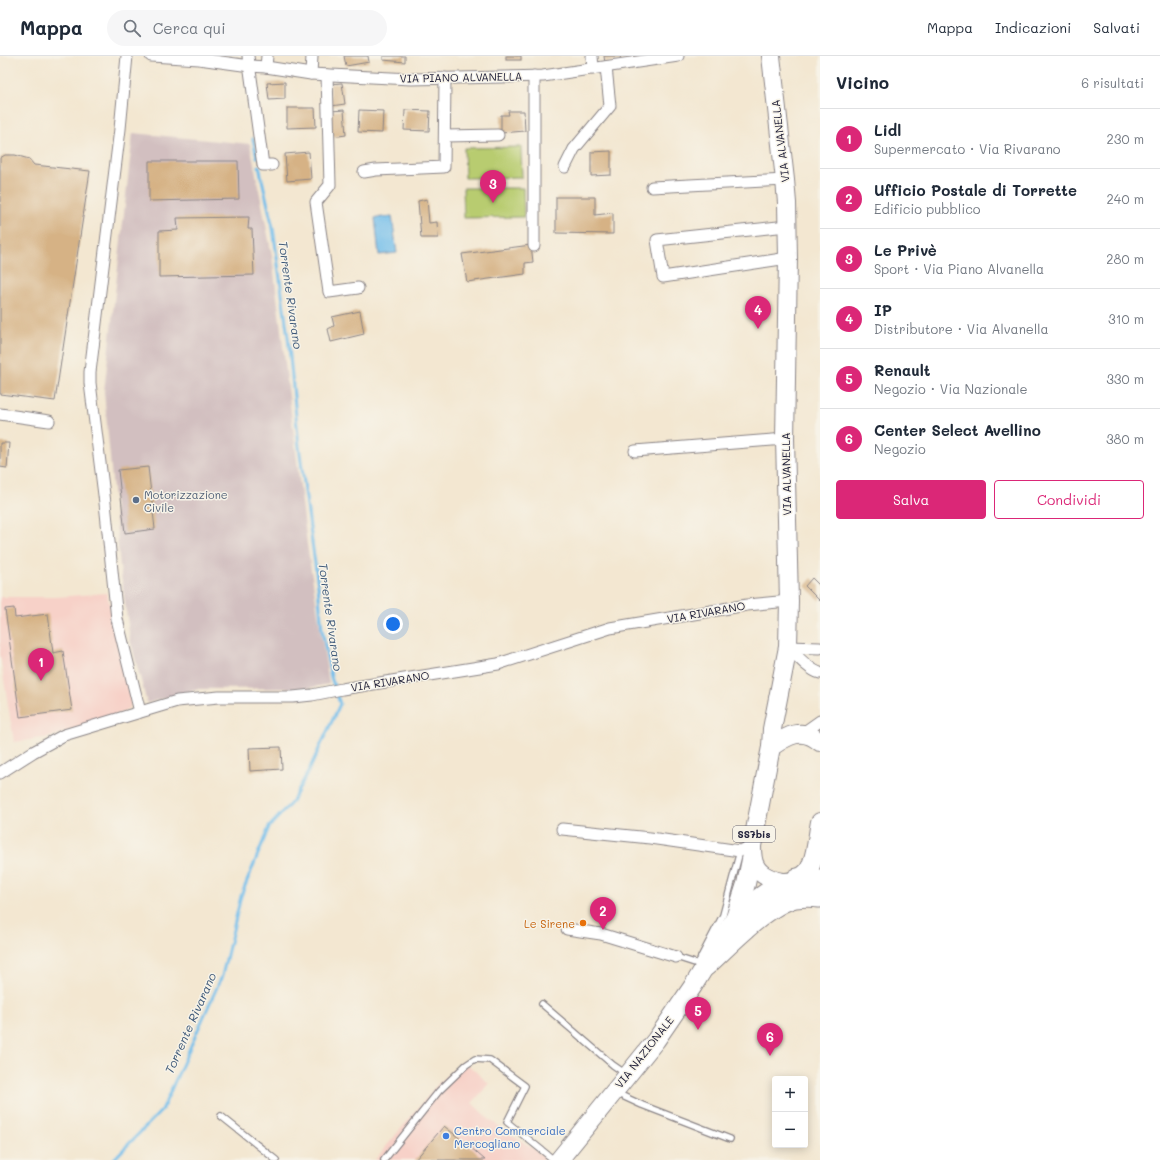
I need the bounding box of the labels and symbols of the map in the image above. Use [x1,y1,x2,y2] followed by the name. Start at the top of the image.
[400,68,522,86] street label: VIA PIANO ALVANELLA
[767,99,793,183] street label: VIA ALVANELLA
[480,170,506,203] pin: 3
[275,240,307,350] water label: Torrente Rivarano
[745,296,771,329] pin: 4
[778,432,794,516] street label: VIA ALVANELLA
[144,487,228,515] place label: Motorizzazione Civile
[131,495,141,505] marker: Motorizzazione Civile
[315,562,347,672] water label: Torrente Rivarano
[666,598,747,626] street label: VIA RIVARANO
[383,614,403,634] your location
[28,648,54,681] pin: 1
[350,667,431,695] street label: VIA RIVARANO
[733,826,775,842] road number: SS7bis
[590,897,616,930] pin: 2
[524,916,575,931] place label: Le Sirene
[578,918,588,928] marker: Le Sirene
[161,970,219,1076] water label: Torrente Rivarano
[685,997,711,1030] pin: 5
[611,1013,677,1091] street label: VIA NAZIONALE
[757,1023,783,1056] pin: 6
[454,1123,566,1151] place label: Centro Commerciale Mercogliano
[441,1131,451,1141] marker: Centro Commerciale Mercogliano

